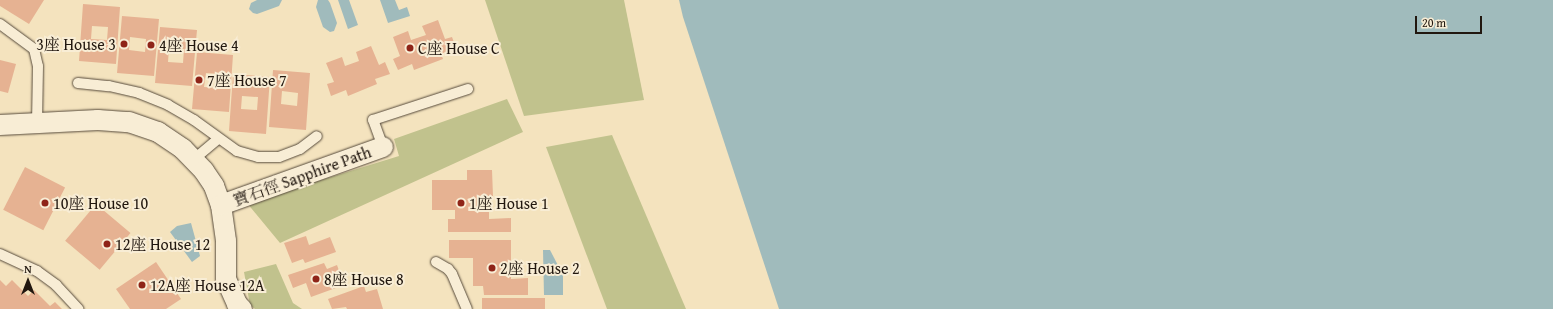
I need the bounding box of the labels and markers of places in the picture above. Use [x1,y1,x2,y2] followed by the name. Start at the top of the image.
[36,34,116,54] place label: 3座 House 3
[159,35,239,55] place label: 4座 House 4
[418,38,500,58] place label: C座 House C
[119,39,129,49] marker: 3座 House 3
[146,40,156,50] marker: 4座 House 4
[405,43,415,53] marker: C座 House C
[207,70,287,90] place label: 7座 House 7
[194,75,204,85] marker: 7座 House 7
[53,193,148,213] place label: 10座 House 10
[469,193,549,213] place label: 1座 House 1
[40,198,50,208] marker: 10座 House 10
[456,198,466,208] marker: 1座 House 1
[115,234,210,254] place label: 12座 House 12
[102,239,112,249] marker: 12座 House 12
[500,258,580,278] place label: 2座 House 2
[487,263,497,273] marker: 2座 House 2
[324,269,404,289] place label: 8座 House 8
[311,274,321,284] marker: 8座 House 8
[150,275,265,295] place label: 12A座 House 12A
[137,280,147,290] marker: 12A座 House 12A

